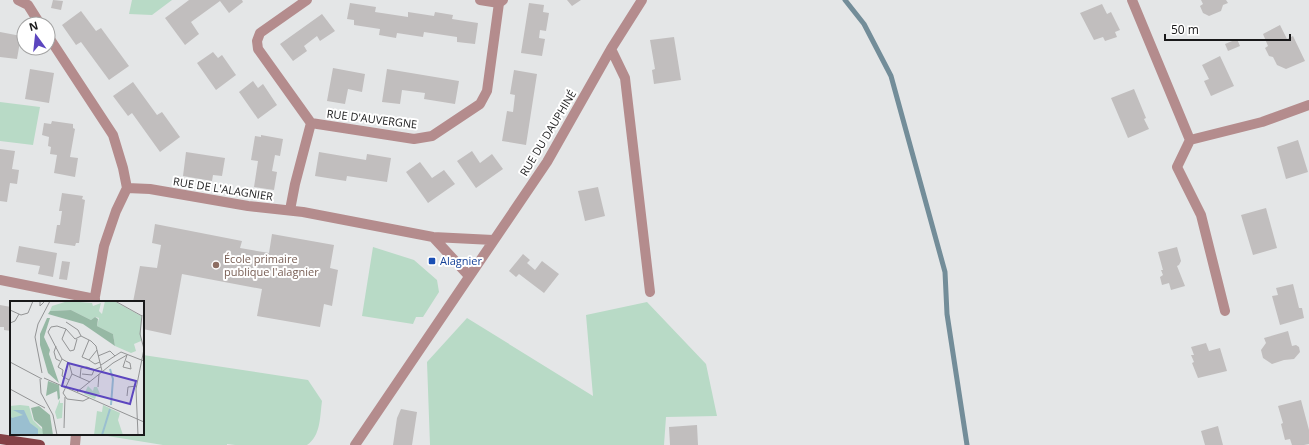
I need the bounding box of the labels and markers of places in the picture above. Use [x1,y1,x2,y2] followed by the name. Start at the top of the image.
[224,251,319,279] place label: École primaire publique l'alagnier
[440,253,483,268] place label: Alagnier
[427,256,437,266] marker: Alagnier
[211,260,221,270] marker: École primaire publique l'alagnier

